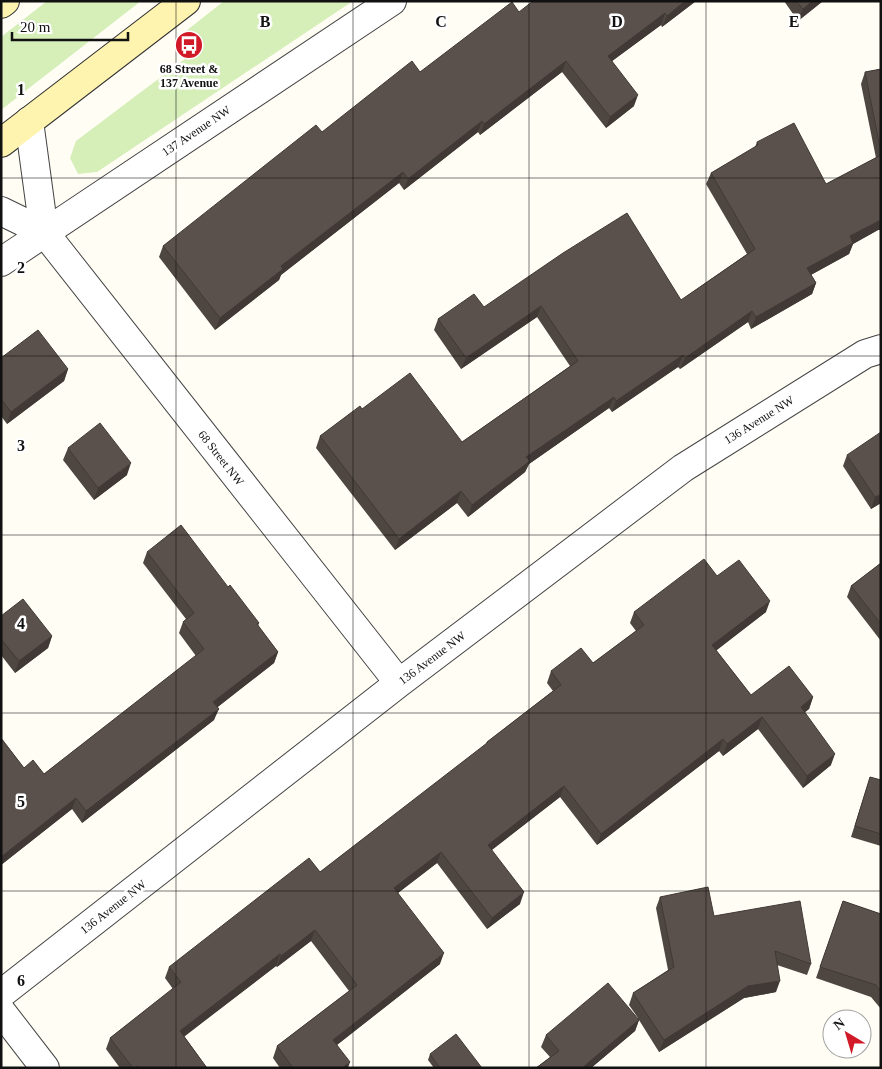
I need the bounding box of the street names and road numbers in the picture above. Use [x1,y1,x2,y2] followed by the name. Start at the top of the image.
[159,103,234,159] street label: 137 Avenue NW
[721,393,797,447] street label: 136 Avenue NW
[195,428,247,489] street label: 68 Street NW
[396,628,469,688] street label: 136 Avenue NW
[77,877,149,937] street label: 136 Avenue NW

